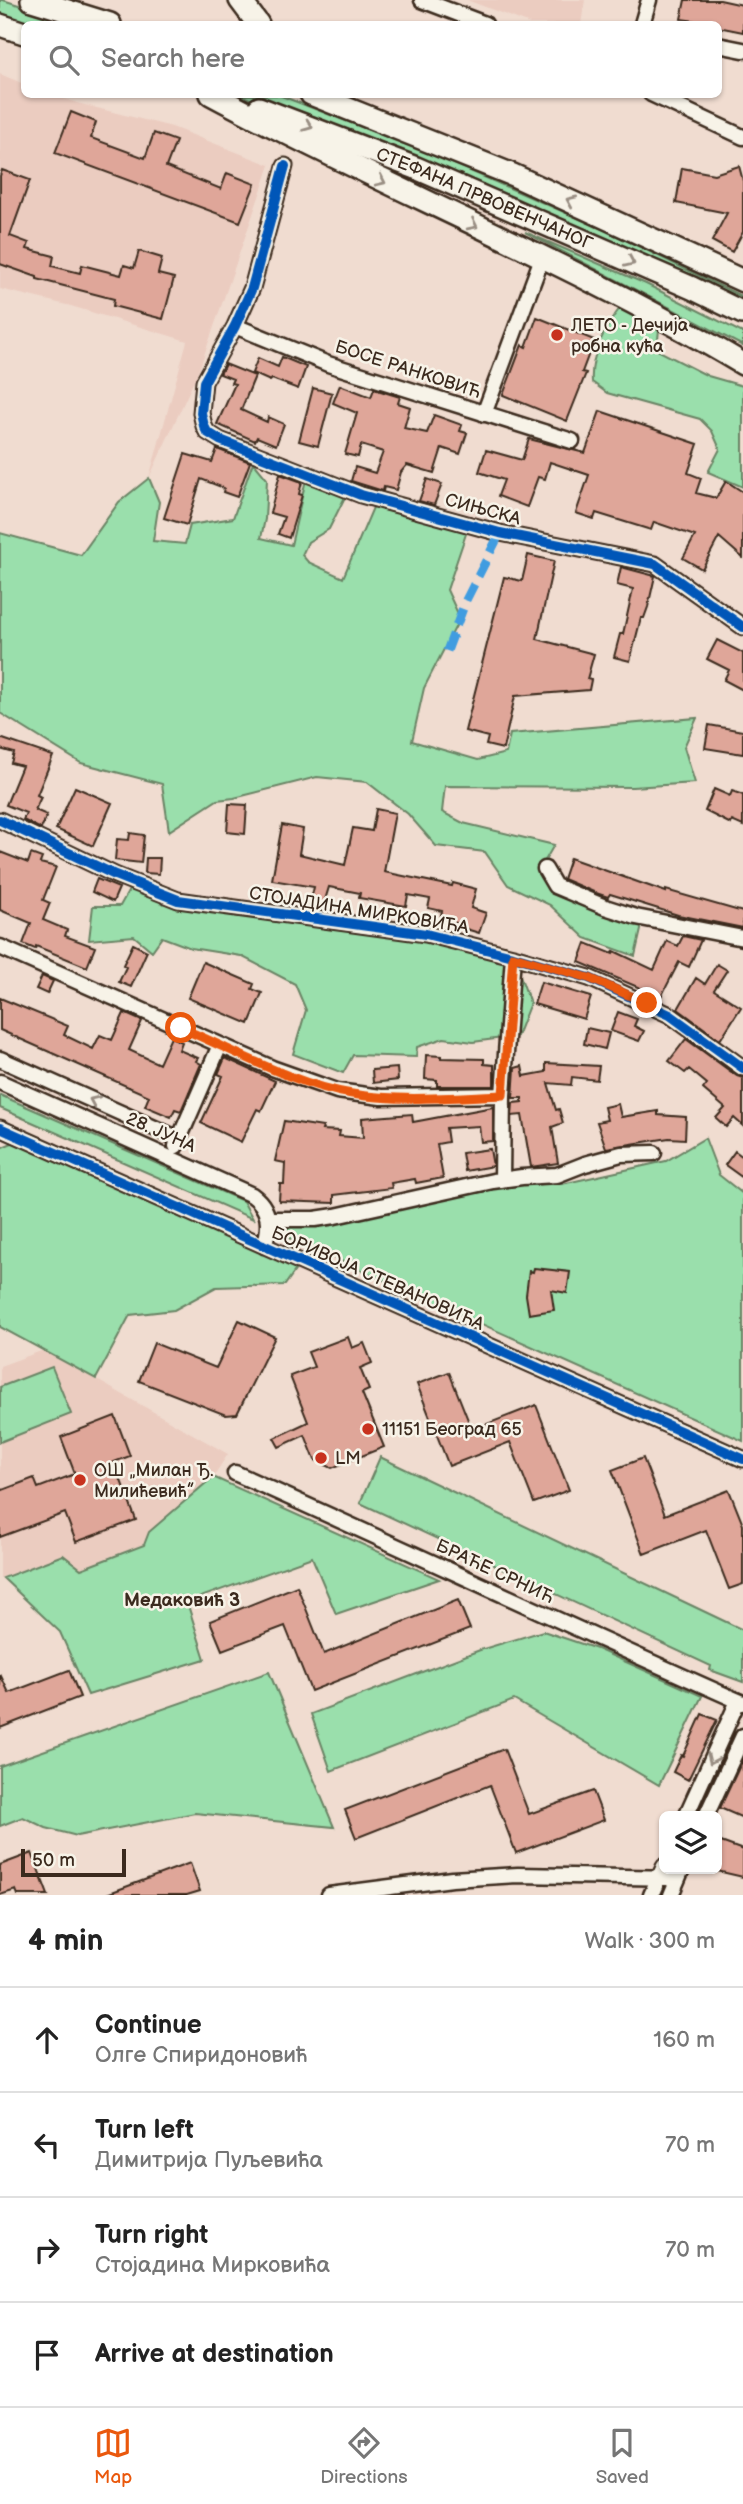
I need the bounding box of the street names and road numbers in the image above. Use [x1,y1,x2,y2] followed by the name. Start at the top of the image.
[373,144,596,254] street label: СТЕФАНА ПРВОВЕНЧАНОГ
[332,336,483,403] street label: БОСЕ РАНКОВИЋ
[443,489,523,530] street label: СИЊСКА
[248,883,470,938] street label: СТОЈАДИНА МИРКОВИЋА
[123,1108,199,1157] street label: 28. ЈУНА
[268,1222,487,1335] street label: БОРИВОЈА СТЕВАНОВИЋА
[433,1535,557,1608] street label: БРАЋЕ СРНИЋ

